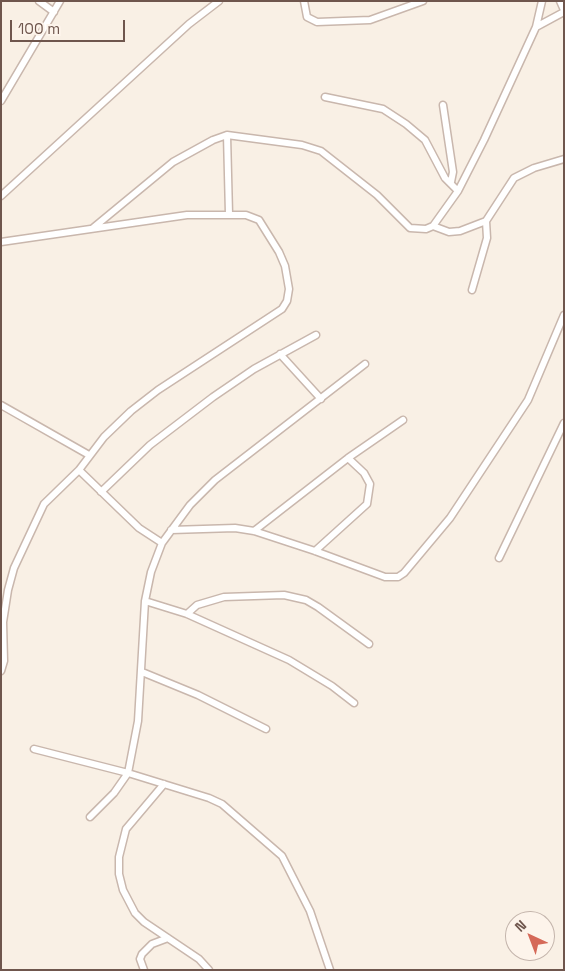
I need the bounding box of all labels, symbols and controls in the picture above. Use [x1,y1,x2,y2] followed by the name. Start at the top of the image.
[12,10,128,42] scale bar
[18,19,60,38] text: 100 m
[505,911,555,961] north arrow
[511,916,530,936] text: N

